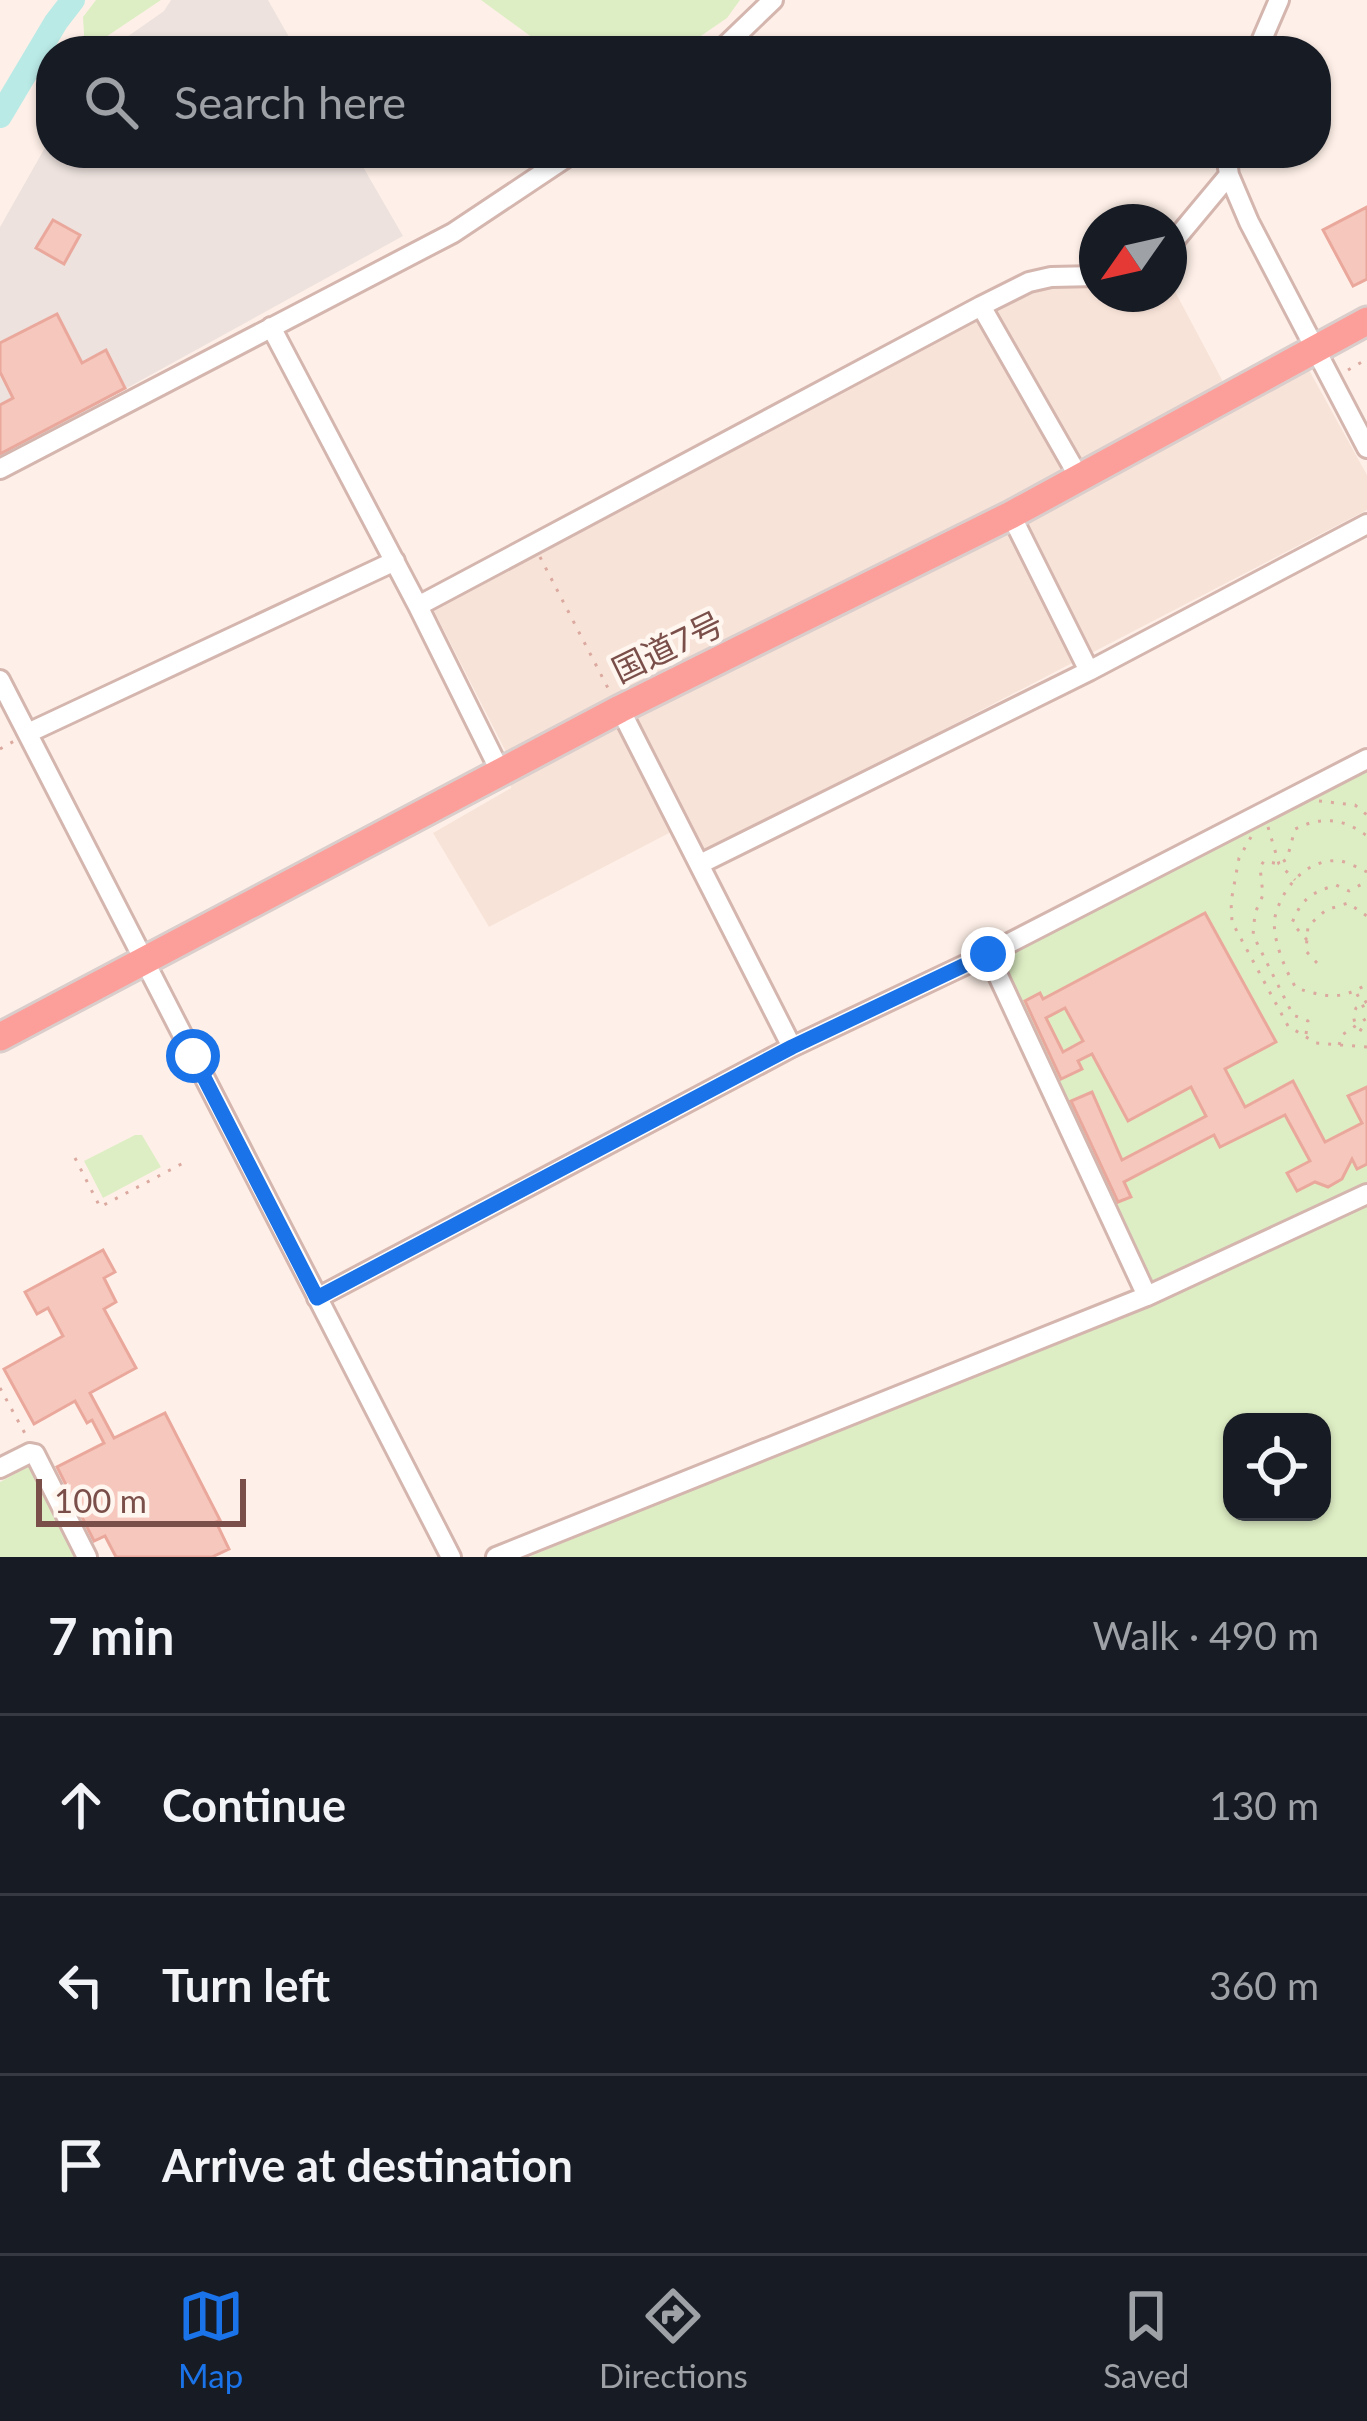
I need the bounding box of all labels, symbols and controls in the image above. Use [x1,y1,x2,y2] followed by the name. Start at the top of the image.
[36,36,1331,168] search box
[78,69,144,135] icon: search
[174,75,406,129] text: Search here
[1079,204,1187,312] north arrow
[605,602,729,690] street label: 国道7号
[961,927,1015,981] route end
[166,1029,220,1083] route start
[1223,1413,1331,1521] map controls
[1223,1413,1331,1521] button: locate
[36,1473,246,1526] scale bar
[54,1480,147,1520] text: 100 m
[48,1605,174,1666] text: 7 min
[1092,1612,1319,1658] text: Walk · 490 m
[48,1772,114,1838] icon: ahead
[162,1778,346,1832] text: Continue
[1209,1782,1319,1828] text: 130 m
[48,1952,114,2018] icon: left
[162,1958,330,2012] text: Turn left
[1209,1962,1319,2008] text: 360 m
[48,2132,114,2198] icon: arrive
[162,2138,573,2192] text: Arrive at destination
[178,2283,244,2395] tab: Map
[599,2283,748,2395] tab: Directions
[1103,2283,1189,2395] tab: Saved

